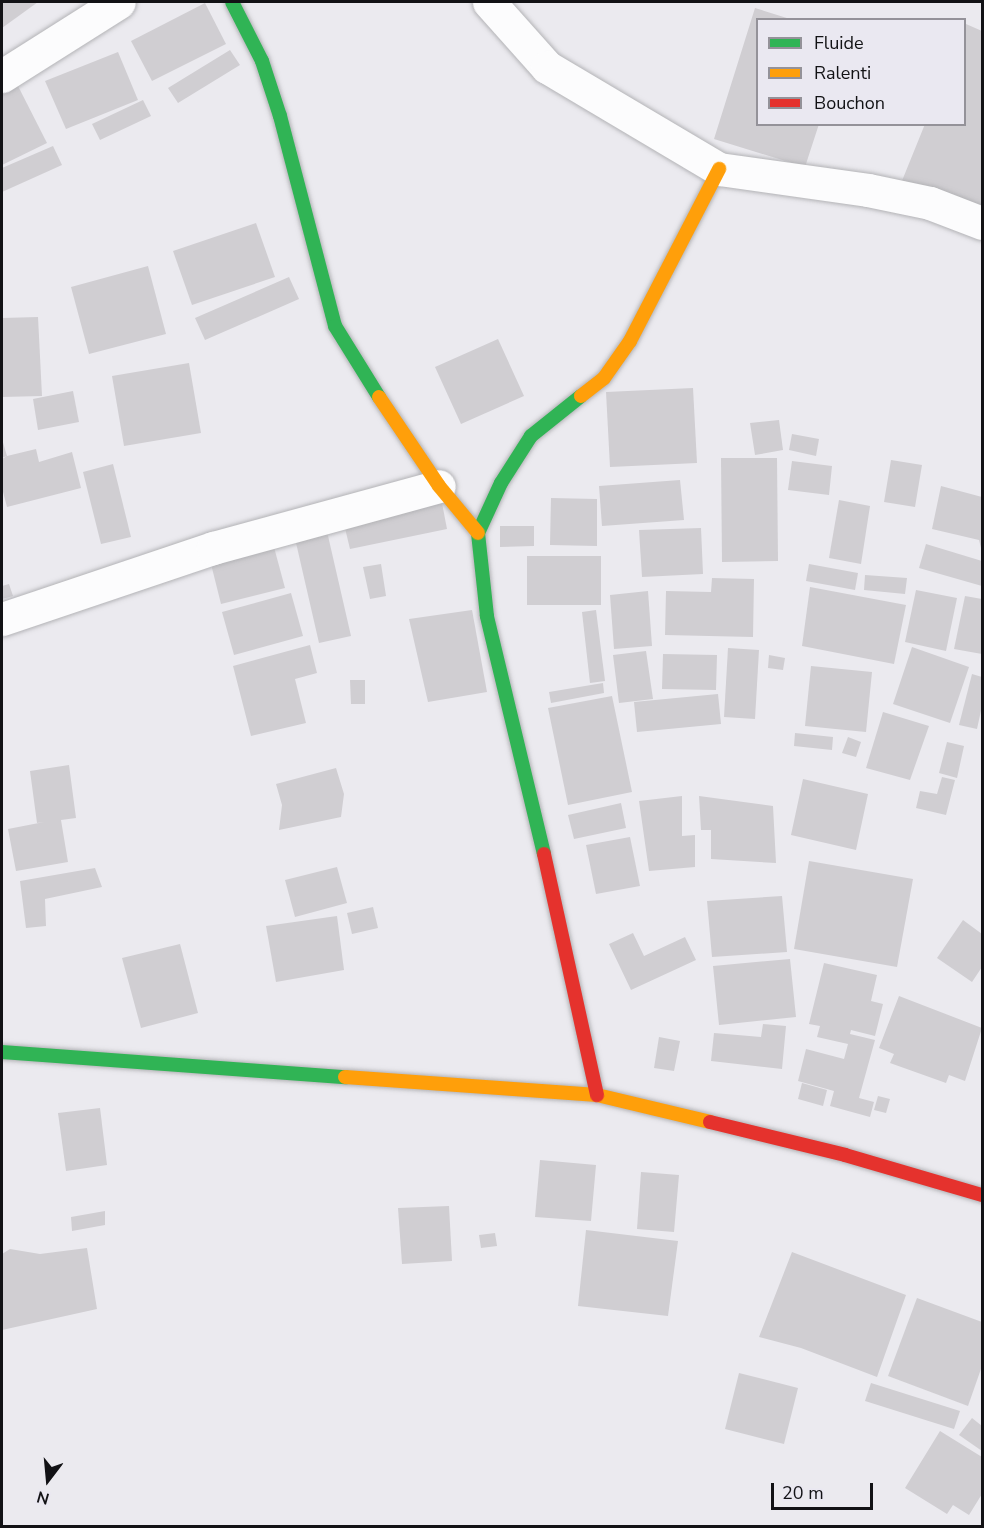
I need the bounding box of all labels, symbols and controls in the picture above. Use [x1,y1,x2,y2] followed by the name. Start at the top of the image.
[756,18,966,126] legend
[814,31,864,55] text: Fluide
[814,61,871,85] text: Ralenti
[814,91,885,115] text: Bouchon
[18,1450,78,1510] north arrow
[774,1471,876,1509] scale bar
[782,1481,824,1505] text: 20 m
[34,1485,52,1510] text: N

